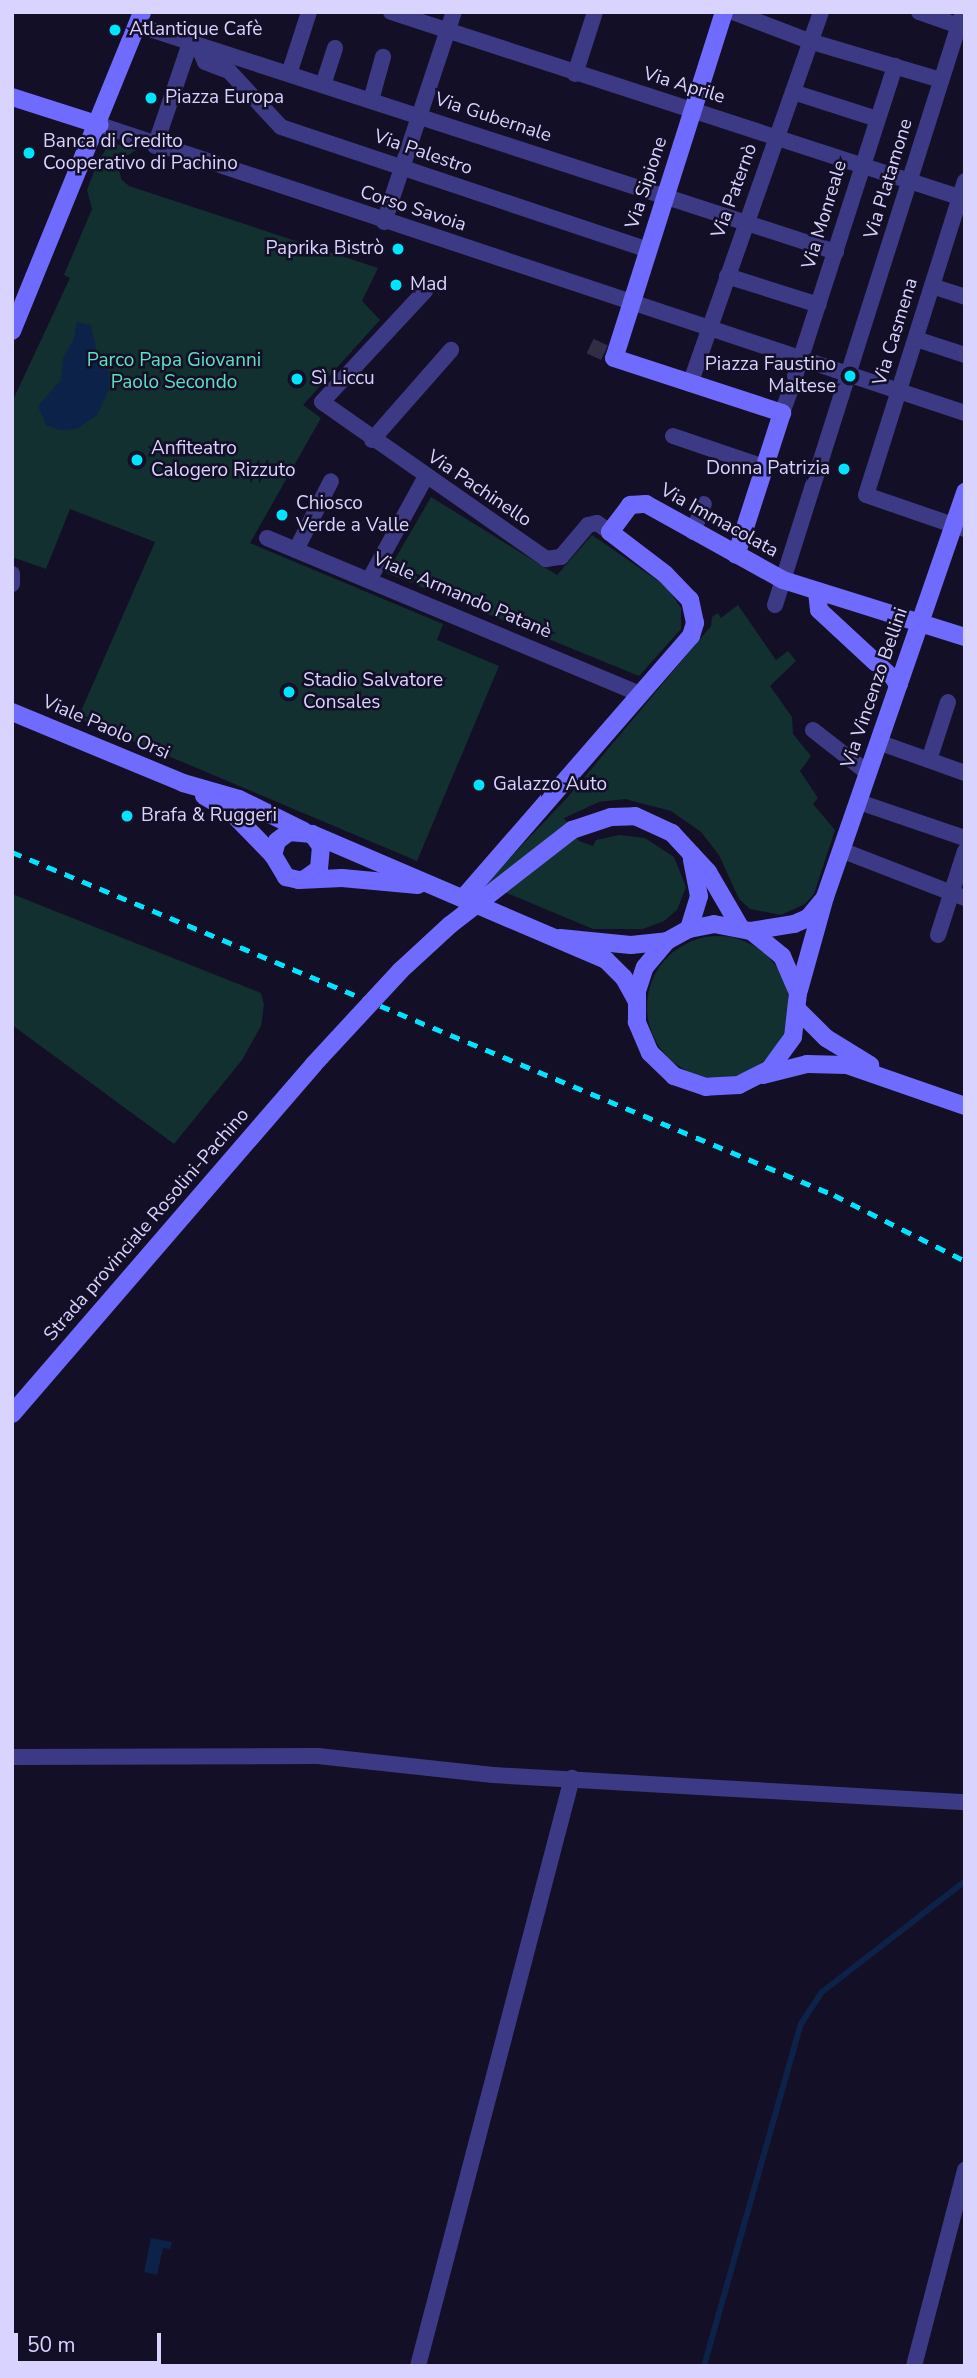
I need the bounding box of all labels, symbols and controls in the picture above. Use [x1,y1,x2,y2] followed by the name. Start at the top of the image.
[129,19,262,41] place label: Atlantique Cafè
[107,22,123,38] marker: Atlantique Cafè
[640,63,728,109] street label: Via Aprile
[165,87,284,109] place label: Piazza Europa
[432,88,554,148] street label: Via Gubernale
[143,90,159,106] marker: Piazza Europa
[860,116,918,242] street label: Via Platamone
[371,126,475,180] street label: Via Palestro
[43,131,238,175] place label: Banca di Credito Cooperativo di Pachino
[621,134,673,232] street label: Via Sipione
[707,141,763,241] street label: Via Paternò
[21,145,37,161] marker: Banca di Credito Cooperativo di Pachino
[798,158,852,272] street label: Via Monreale
[357,181,469,237] street label: Corso Savoia
[266,238,384,260] place label: Paprika Bistrò
[390,241,406,257] marker: Paprika Bistrò
[410,274,447,296] place label: Mad
[869,275,923,389] street label: Via Casmena
[388,277,404,293] marker: Mad
[87,350,261,394] park label: Parco Papa Giovanni Paolo Secondo
[705,354,836,398] place label: Piazza Faustino Maltese
[311,368,375,390] place label: Sì Liccu
[842,368,858,384] marker: Piazza Faustino Maltese
[289,371,305,387] marker: Sì Liccu
[151,438,295,482] place label: Anfiteatro Calogero Rizzuto
[423,446,535,532] street label: Via Pachinello
[129,452,145,468] marker: Anfiteatro Calogero Rizzuto
[706,458,830,480] place label: Donna Patrizia
[836,461,852,477] marker: Donna Patrizia
[656,479,782,563] street label: Via Immacolata
[296,493,409,537] place label: Chiosco Verde a Valle
[274,507,290,523] marker: Chiosco Verde a Valle
[369,548,555,644] street label: Viale Armando Patanè
[837,605,913,771] street label: Via Vincenzo Bellini
[303,670,443,714] place label: Stadio Salvatore Consales
[281,684,297,700] marker: Stadio Salvatore Consales
[39,691,173,765] street label: Viale Paolo Orsi
[493,774,607,796] place label: Galazzo Auto
[471,777,487,793] marker: Galazzo Auto
[141,805,277,827] place label: Brafa & Ruggeri
[119,808,135,824] marker: Brafa & Ruggeri
[40,1104,254,1346] street label: Strada provinciale Rosolini-Pachino
[18,2318,164,2362] scale bar
[27,2331,76,2359] text: 50 m

